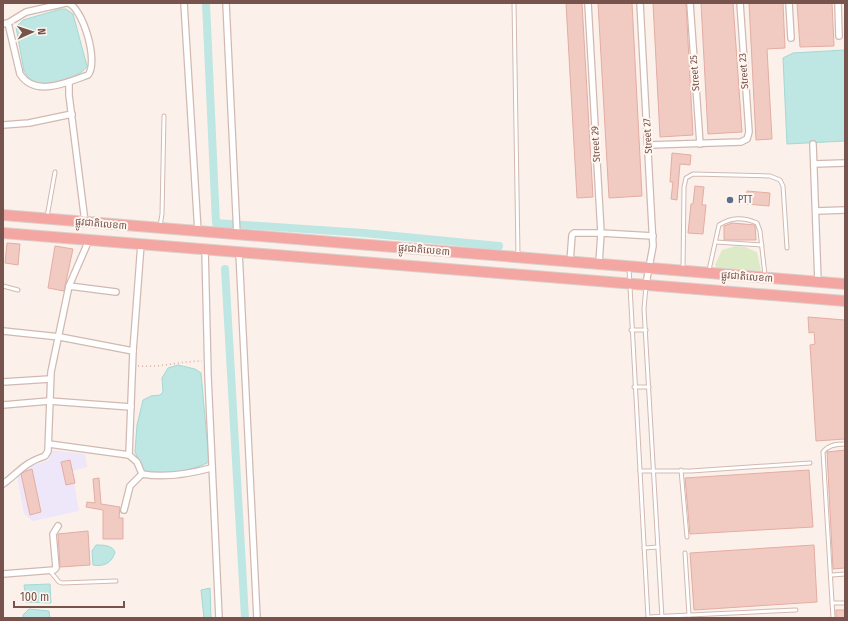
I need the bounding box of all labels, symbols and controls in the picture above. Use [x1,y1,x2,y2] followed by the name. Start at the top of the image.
[12,12,52,52] north arrow
[35,28,48,35] text: N
[737,52,751,89] street label: Street 23
[688,54,702,91] street label: Street 25
[641,118,655,154] street label: Street 27
[589,126,603,162] street label: Street 29
[738,194,753,206] place label: PTT
[725,195,735,205] marker: PTT
[74,216,128,235] street label: ផ្លូវជាតិលេខ៣
[397,242,451,261] street label: ផ្លូវជាតិលេខ៣
[720,269,774,288] street label: ផ្លូវជាតិលេខ៣
[14,583,124,609] scale bar
[20,590,49,604] text: 100 m

